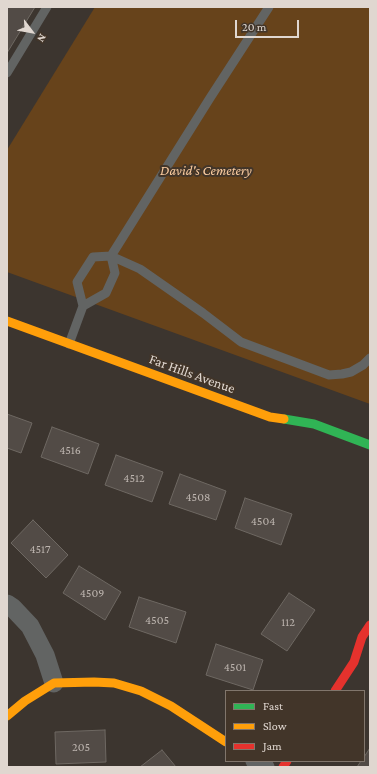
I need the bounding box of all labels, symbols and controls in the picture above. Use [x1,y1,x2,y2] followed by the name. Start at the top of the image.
[12,12,52,52] north arrow
[237,12,301,38] scale bar
[242,20,266,34] text: 20 m
[35,32,49,45] text: N
[160,163,252,179] park label: David's Cemetery
[147,351,237,397] street label: Far Hills Avenue
[59,443,81,457] house number: 4516
[123,471,145,485] house number: 4512
[186,490,210,504] house number: 4508
[251,514,275,528] house number: 4504
[29,542,51,556] house number: 4517
[80,586,104,600] house number: 4509
[145,613,169,627] house number: 4505
[281,615,295,629] house number: 112
[224,660,246,674] house number: 4501
[225,690,365,762] legend
[263,699,283,713] text: Fast
[263,719,287,733] text: Slow
[263,739,282,753] text: Jam
[72,740,90,754] house number: 205

